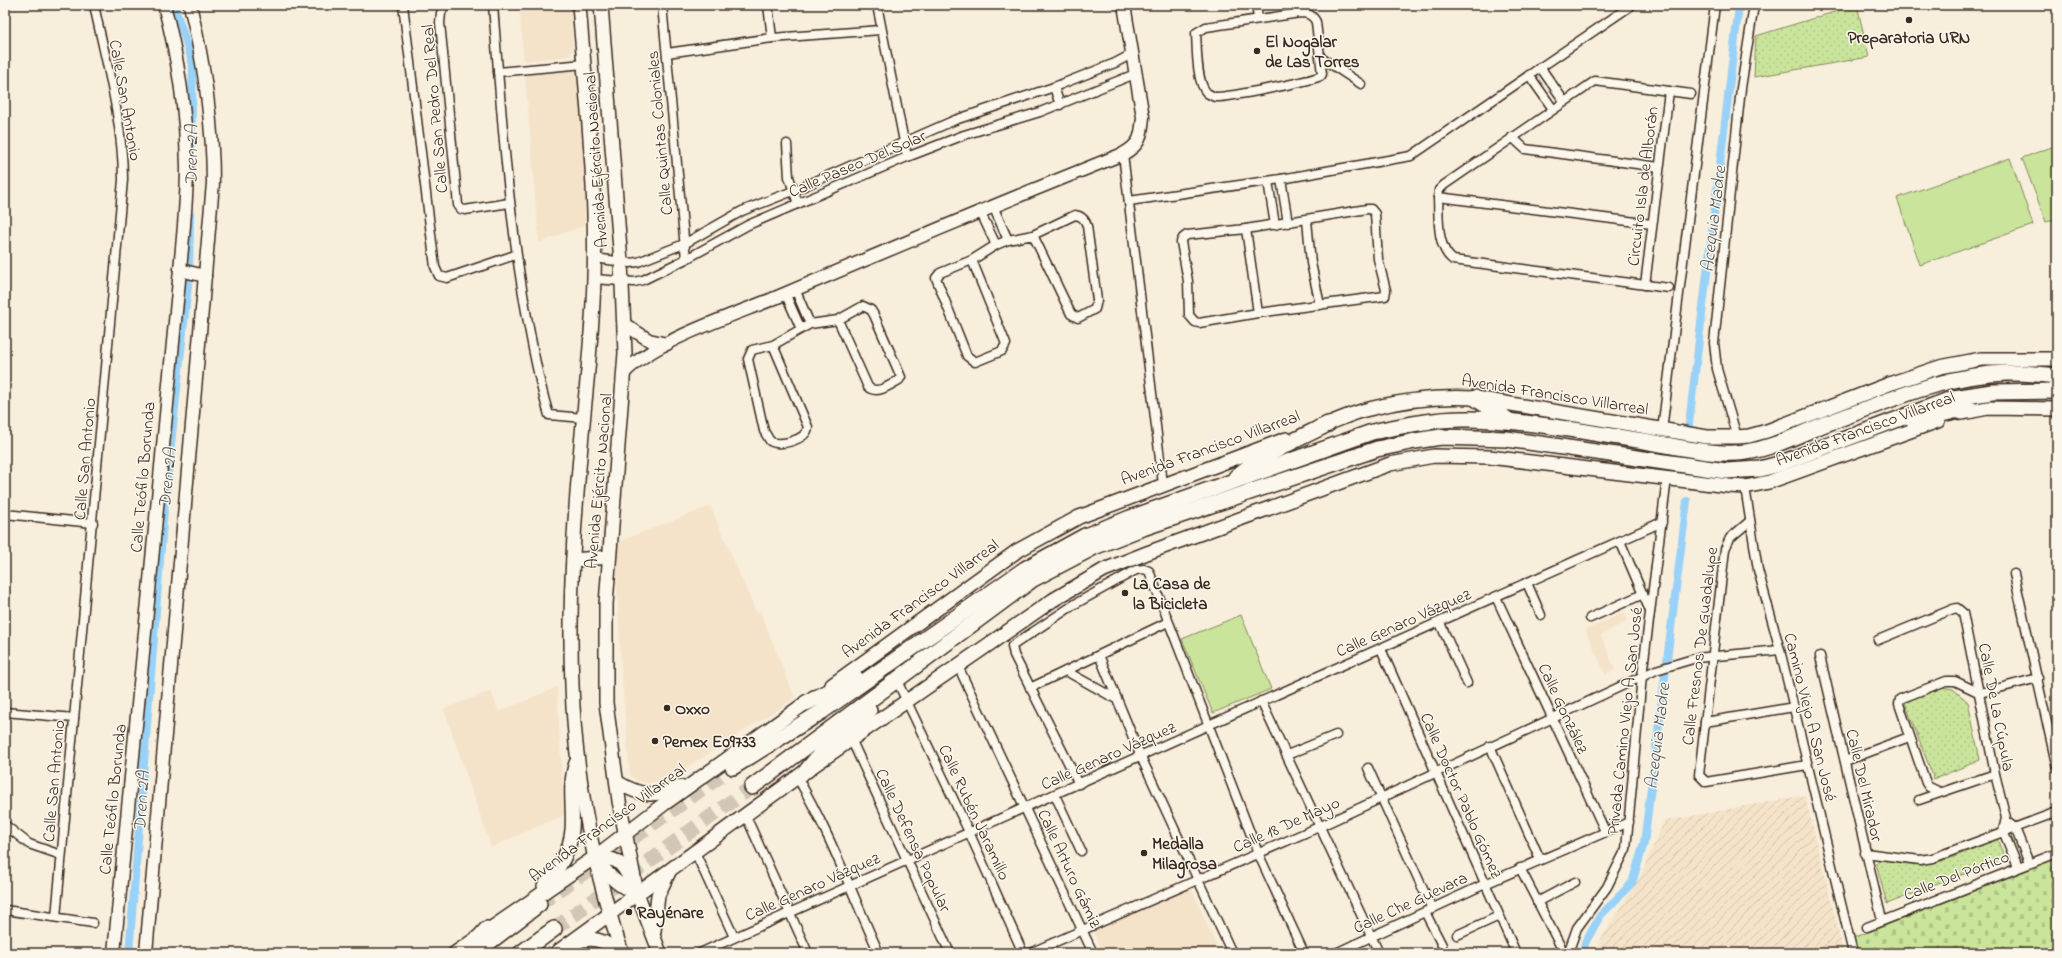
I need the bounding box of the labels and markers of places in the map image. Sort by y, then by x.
marker: Preparatoria URN [1904,15,1914,25]
place label: Preparatoria URN [1848,26,1970,51]
place label: El Nogalar de Las Torres [1265,30,1360,75]
marker: El Nogalar de Las Torres [1252,46,1262,56]
place label: La Casa de la Bicicleta [1133,572,1212,617]
marker: La Casa de la Bicicleta [1120,588,1130,598]
place label: Oxxo [675,697,710,722]
marker: Oxxo [662,703,672,713]
place label: Pemex E09733 [663,730,756,755]
marker: Pemex E09733 [650,736,660,746]
place label: Medalla Milagrosa [1152,832,1217,879]
marker: Medalla Milagrosa [1139,848,1149,858]
place label: Rayénare [637,901,705,928]
marker: Rayénare [624,907,634,917]

